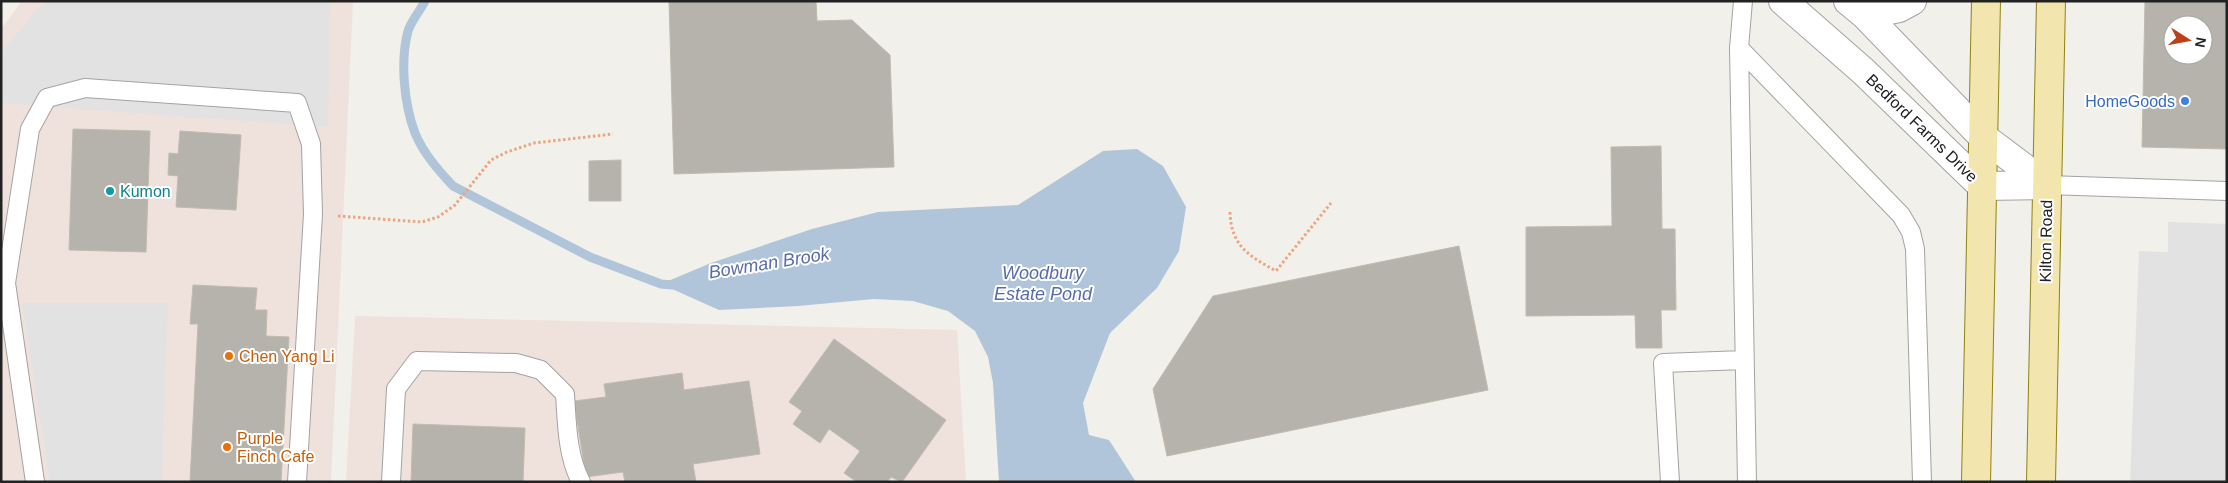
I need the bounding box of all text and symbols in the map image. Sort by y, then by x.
north arrow [2163,15,2213,65]
text: N [2192,36,2210,49]
street label: Bedford Farms Drive [1863,71,1981,185]
place label: HomeGoods [2085,93,2175,110]
marker: HomeGoods [2179,95,2191,107]
place label: Kumon [120,183,171,200]
marker: Kumon [104,185,116,197]
street label: Kilton Road [2037,199,2055,283]
water label: Bowman Brook [707,243,832,282]
water label: Woodbury Estate Pond [994,263,1093,304]
place label: Chen Yang Li [239,348,334,365]
marker: Chen Yang Li [223,350,235,362]
place label: Purple Finch Cafe [237,430,314,465]
marker: Purple Finch Cafe [221,441,233,453]

